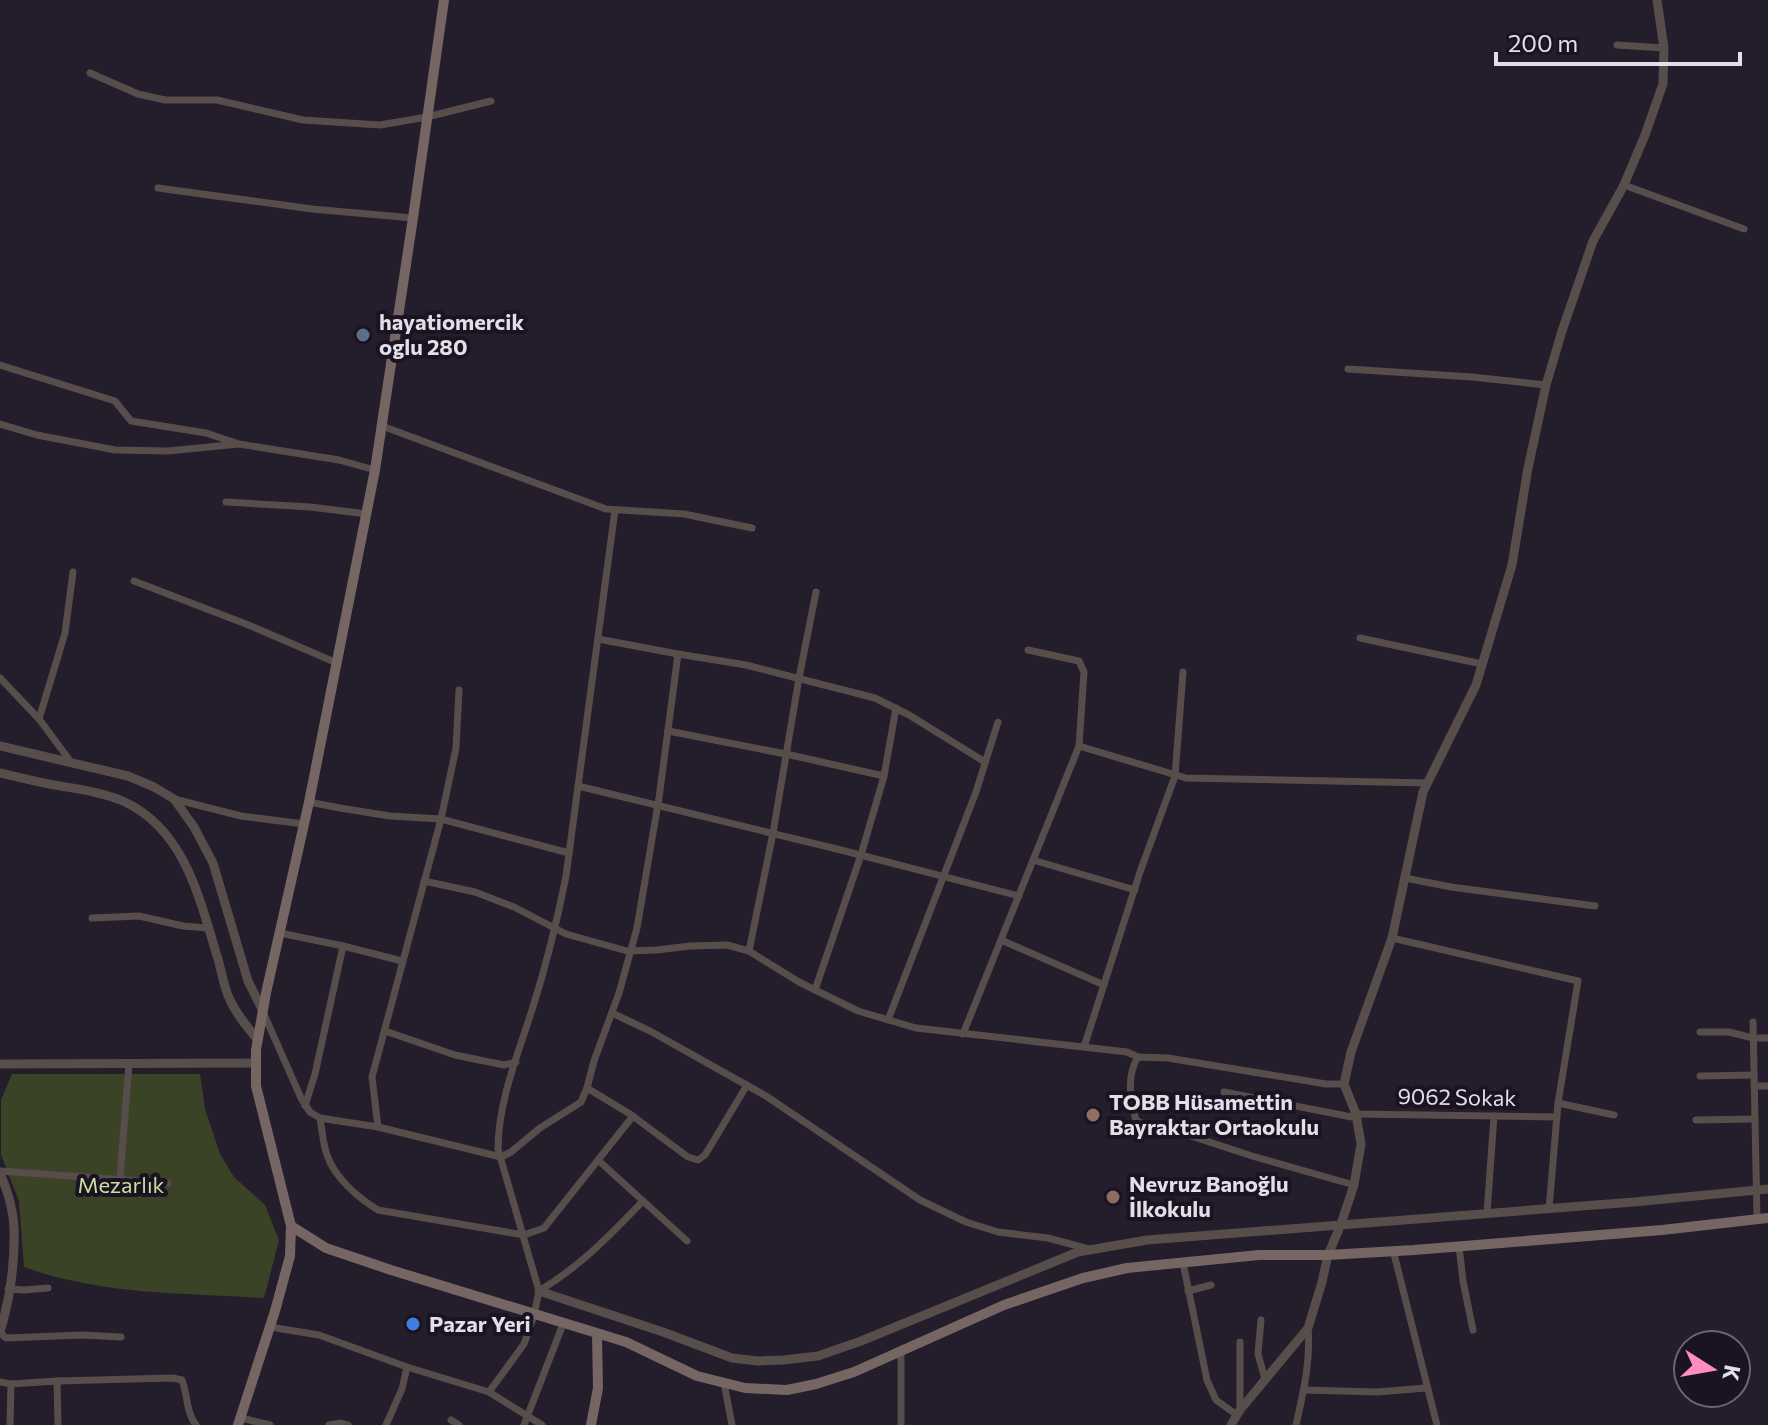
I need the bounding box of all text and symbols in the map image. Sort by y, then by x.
scale bar [1496,16,1740,66]
text: 200 m [1508,28,1578,57]
place label: hayatiomercik oglu 280 [379,308,524,360]
marker: hayatiomercik oglu 280 [354,326,372,344]
street label: 9062 Sokak [1397,1082,1517,1111]
place label: TOBB Hüsamettin Bayraktar Ortaokulu [1109,1088,1319,1140]
marker: TOBB Hüsamettin Bayraktar Ortaokulu [1084,1106,1102,1124]
place label: Nevruz Banoğlu İlkokulu [1129,1170,1289,1222]
park label: Mezarlık [77,1171,165,1198]
marker: Nevruz Banoğlu İlkokulu [1104,1188,1122,1206]
place label: Pazar Yeri [429,1310,531,1337]
marker: Pazar Yeri [404,1315,422,1333]
north arrow [1672,1329,1752,1409]
text: K [1717,1363,1747,1383]

